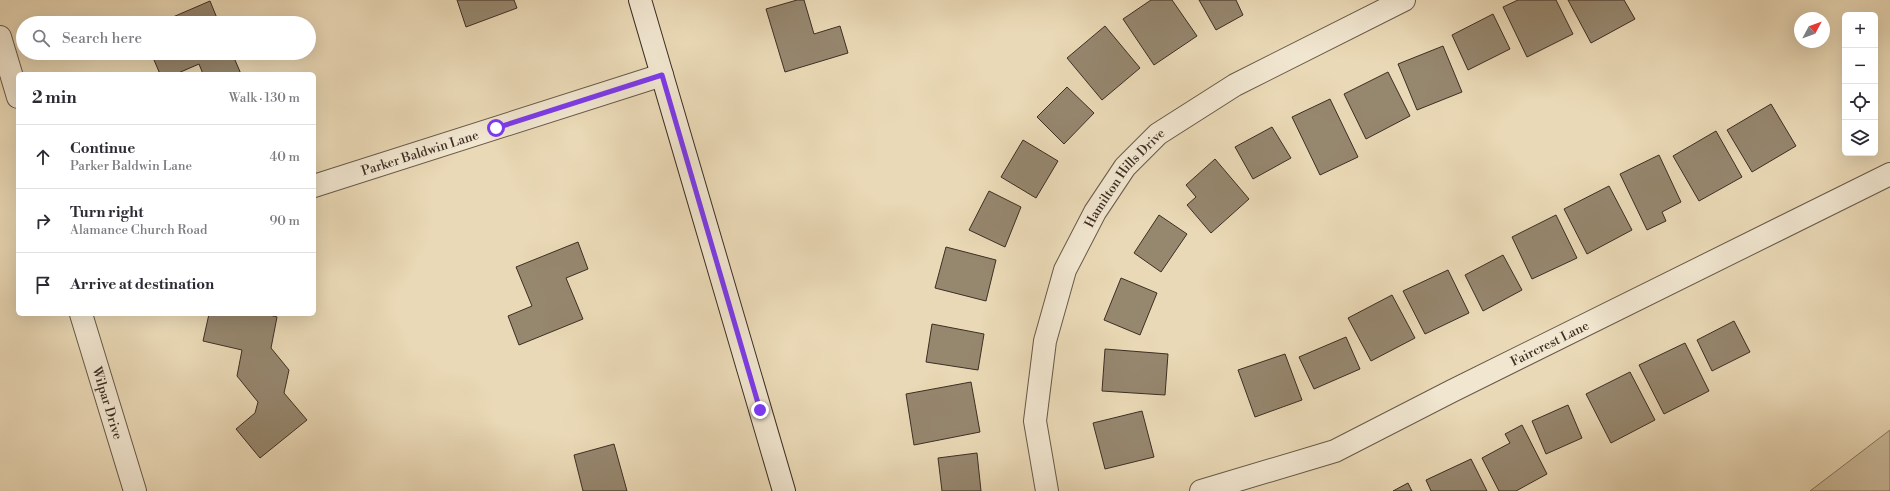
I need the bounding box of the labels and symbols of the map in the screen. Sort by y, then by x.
north arrow [1794,12,1830,48]
route start [487,119,505,137]
street label: Hamilton Hills Drive [1081,125,1168,230]
street label: Parker Baldwin Lane [359,127,481,179]
street label: Faircrest Lane [1508,317,1592,370]
street label: Wilpar Drive [88,364,126,442]
route end [751,401,769,419]

